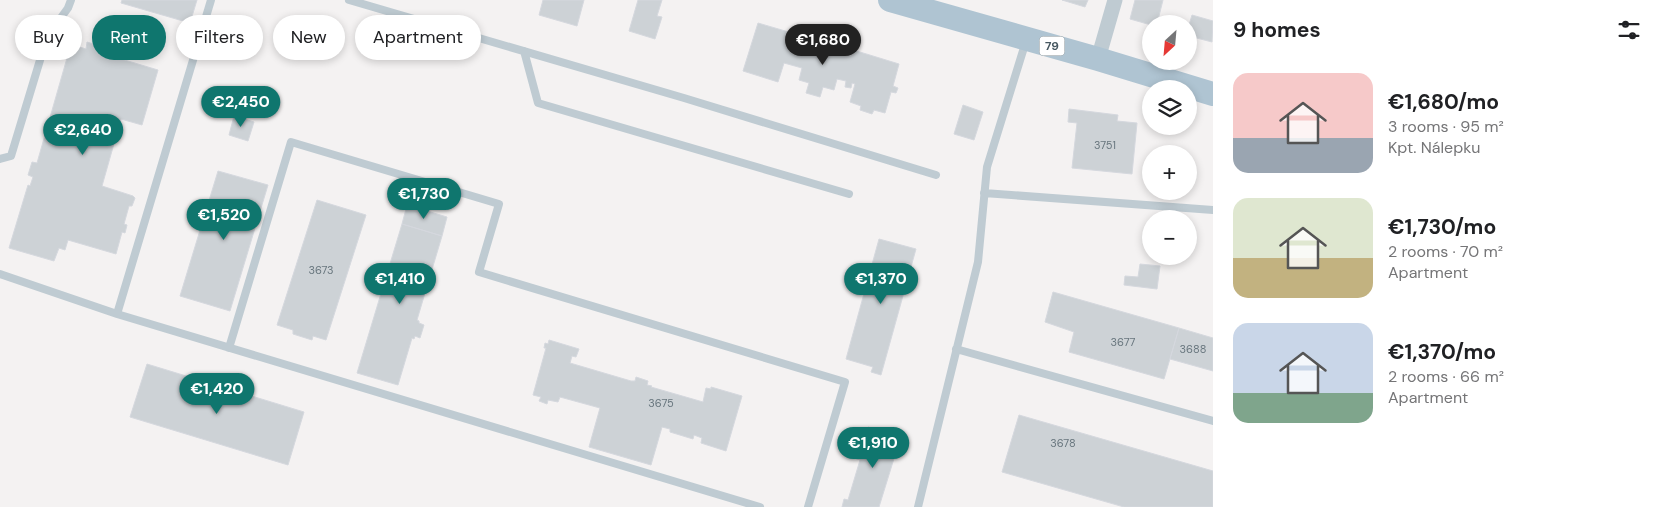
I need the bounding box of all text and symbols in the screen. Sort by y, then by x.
chip: Buy [15,15,82,60]
chip: Rent [92,15,166,60]
chip: Filters [176,15,263,60]
chip: New [273,15,345,60]
chip: Apartment [355,15,481,60]
north arrow [1142,15,1198,70]
map controls [1142,15,1197,265]
text: 9 homes [1233,16,1321,44]
icon: filters [1615,16,1643,44]
pin: €1,680 [782,23,864,66]
text: €1,680 [796,29,850,50]
road number: 79 [1040,36,1064,56]
button: layers [1142,80,1197,135]
pin: €2,450 [200,86,282,128]
text: €1,680/mo [1388,88,1499,116]
text: €2,450 [212,91,270,112]
icon: home [1273,93,1333,153]
pin: €2,640 [42,114,124,156]
text: 3 rooms · 95 m² [1388,116,1504,137]
text: €2,640 [54,119,112,140]
text: Kpt. Nálepku [1388,137,1480,158]
house number: 3751 [1094,138,1116,152]
button: + [1142,145,1197,200]
pin: €1,730 [383,178,465,220]
text: €1,730 [398,183,450,204]
pin: €1,520 [183,198,265,241]
text: €1,520 [198,204,250,225]
button: − [1142,210,1197,265]
text: €1,730/mo [1388,213,1496,241]
icon: home [1273,218,1333,278]
text: 2 rooms · 70 m² [1388,241,1503,262]
pin: €1,410 [359,262,441,305]
pin: €1,370 [840,262,922,305]
text: Apartment [1388,262,1468,283]
house number: 3673 [308,263,334,277]
text: €1,410 [375,268,425,289]
text: €1,370 [855,268,907,289]
house number: 3677 [1111,335,1136,349]
text: €1,370/mo [1388,338,1496,366]
house number: 3688 [1180,342,1206,356]
icon: home [1273,343,1333,403]
text: 2 rooms · 66 m² [1388,366,1504,387]
pin: €1,420 [176,372,258,415]
text: €1,420 [190,378,244,399]
text: Apartment [1388,387,1468,408]
house number: 3675 [648,396,674,410]
pin: €1,910 [832,426,914,469]
text: €1,910 [848,432,898,453]
house number: 3678 [1050,436,1076,450]

